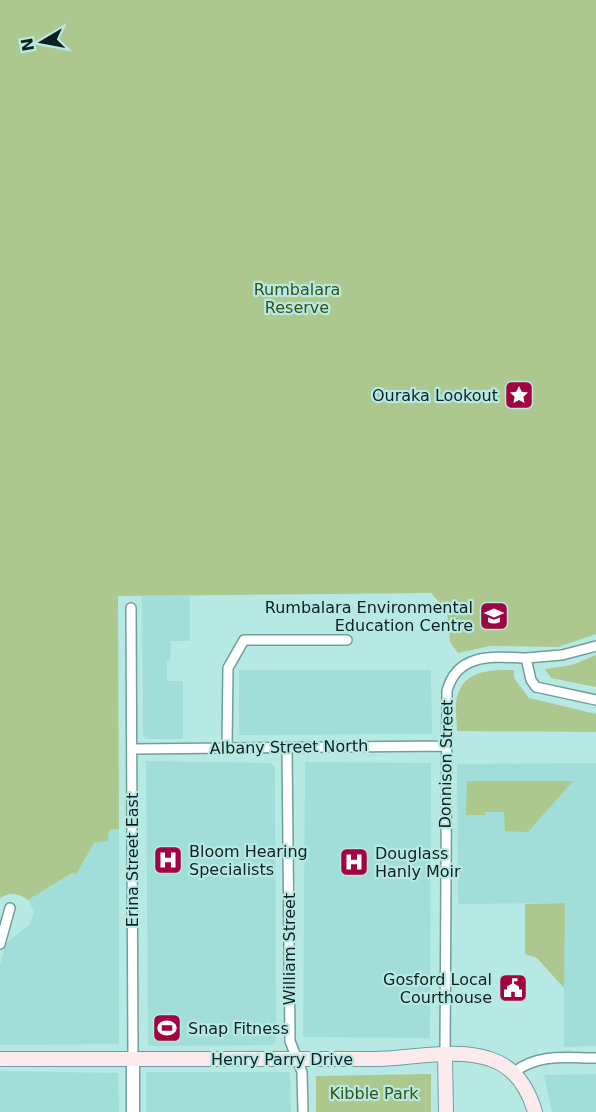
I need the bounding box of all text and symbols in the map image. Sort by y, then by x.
north arrow [12,12,72,72]
text: N [17,36,38,53]
park label: Rumbalara Reserve [254,280,340,317]
place icon: Ouraka Lookout [503,379,535,411]
place label: Ouraka Lookout [372,386,498,405]
place label: Rumbalara Environmental Education Centre [265,598,473,635]
school or university icon: Rumbalara Environmental Education Centre [478,600,510,632]
street label: Donnison Street [435,699,457,829]
street label: Albany Street North [210,736,368,758]
street label: Erina Street East [123,793,142,927]
place label: Bloom Hearing Specialists [189,842,308,879]
hospital icon: Bloom Hearing Specialists [152,844,184,876]
place label: Douglass Hanly Moir [375,844,461,881]
hospital icon: Douglass Hanly Moir [338,846,370,878]
street label: William Street [280,893,299,1005]
place label: Gosford Local Courthouse [383,970,492,1007]
public building icon: Gosford Local Courthouse [497,972,529,1004]
sports icon: Snap Fitness [151,1012,183,1044]
place label: Snap Fitness [188,1019,289,1038]
street label: Henry Parry Drive [211,1050,353,1069]
park label: Kibble Park [329,1084,419,1103]

